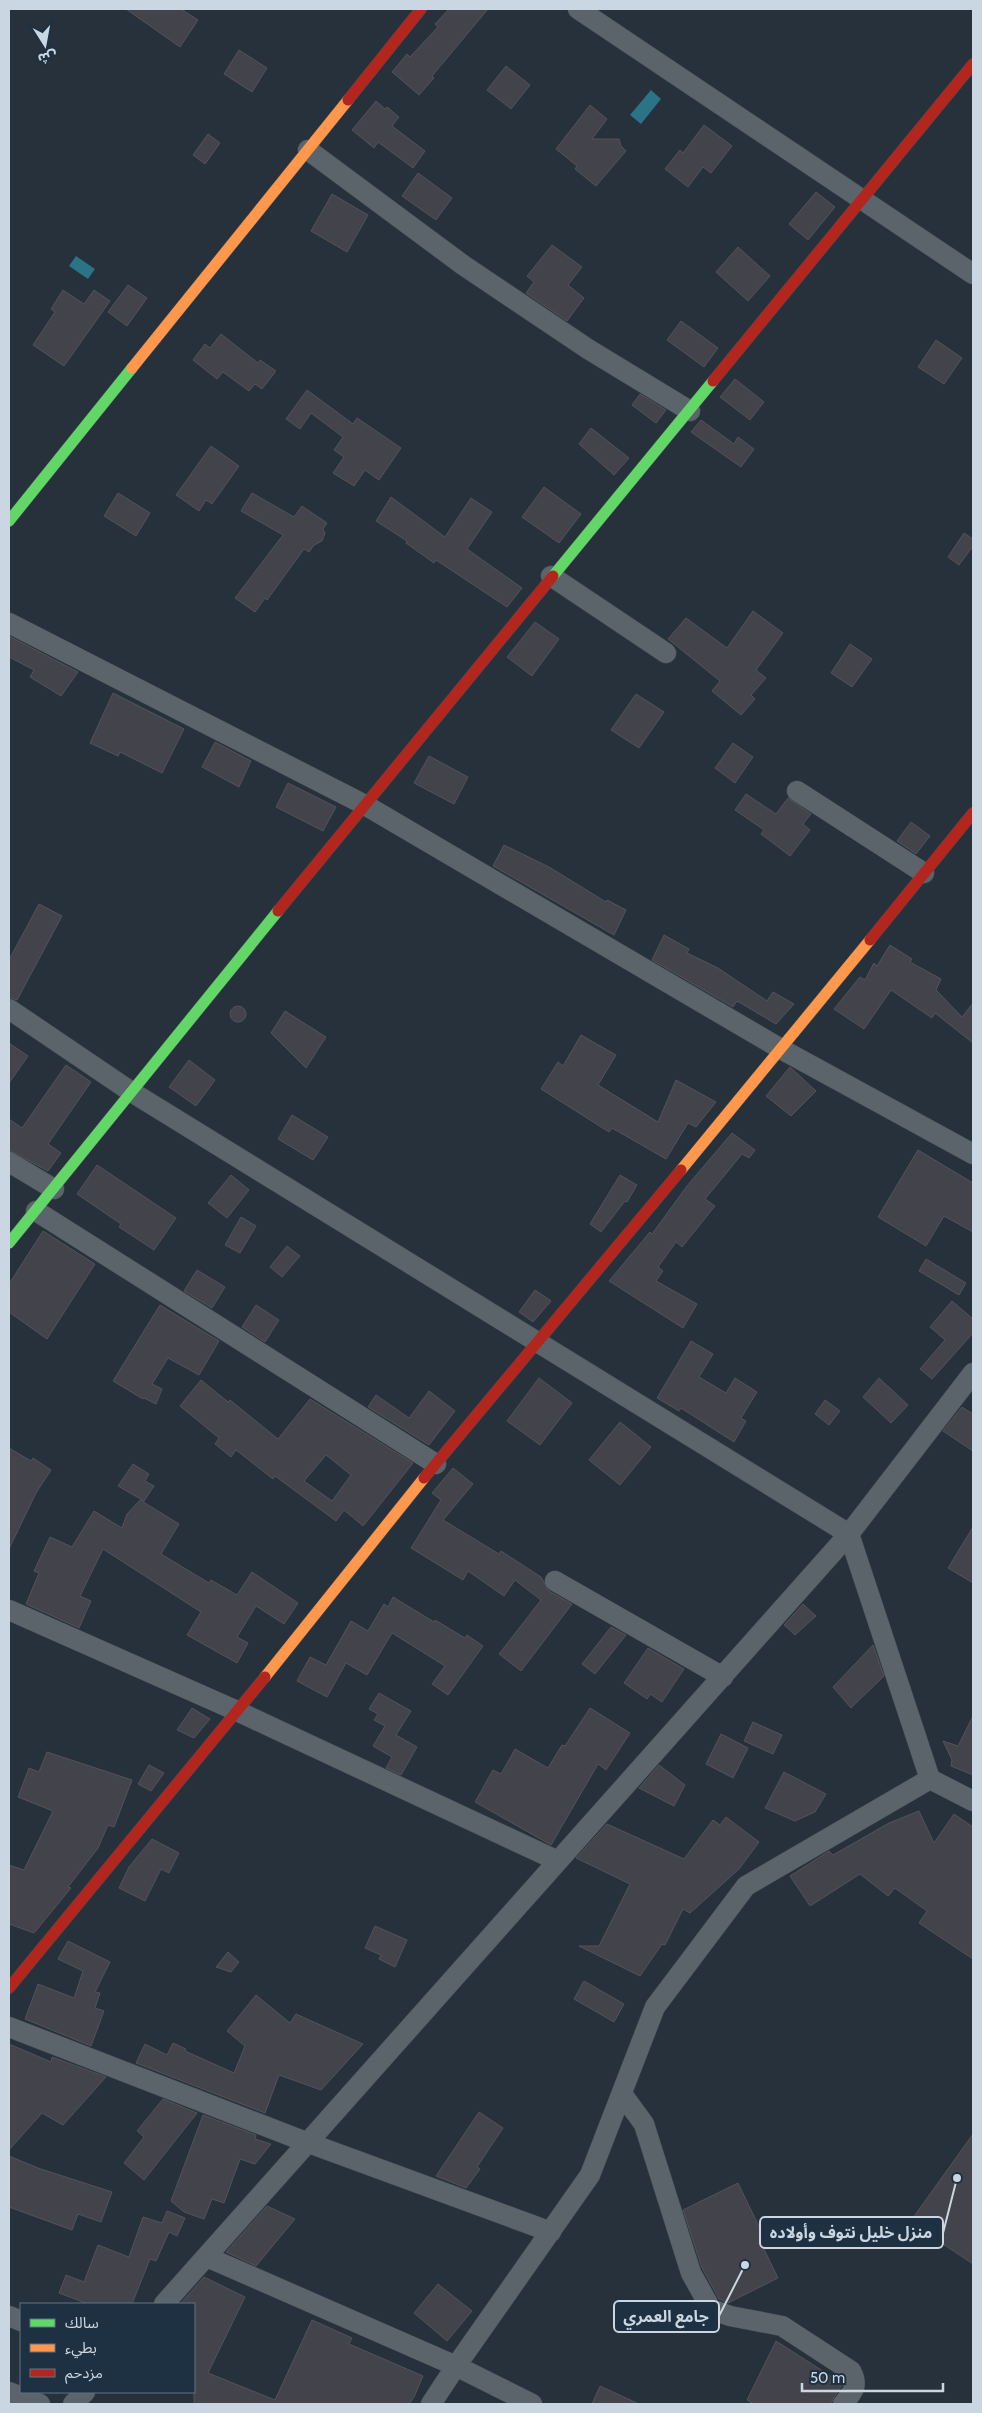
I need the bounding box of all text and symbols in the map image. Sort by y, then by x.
north arrow [20,20,70,70]
text: ش [36,47,59,68]
callout: منزل خليل نتوف وأولاده [760,2217,943,2248]
text: منزل خليل نتوف وأولاده [770,2223,932,2242]
callout: جامع العمري [614,2301,719,2332]
legend [20,2303,195,2393]
text: جامع العمري [623,2307,709,2330]
text: سالك [65,2314,99,2332]
text: بطيء [65,2339,97,2359]
scale bar [802,2360,943,2392]
text: مزدحم [65,2364,103,2384]
text: 50 m [810,2369,845,2387]

